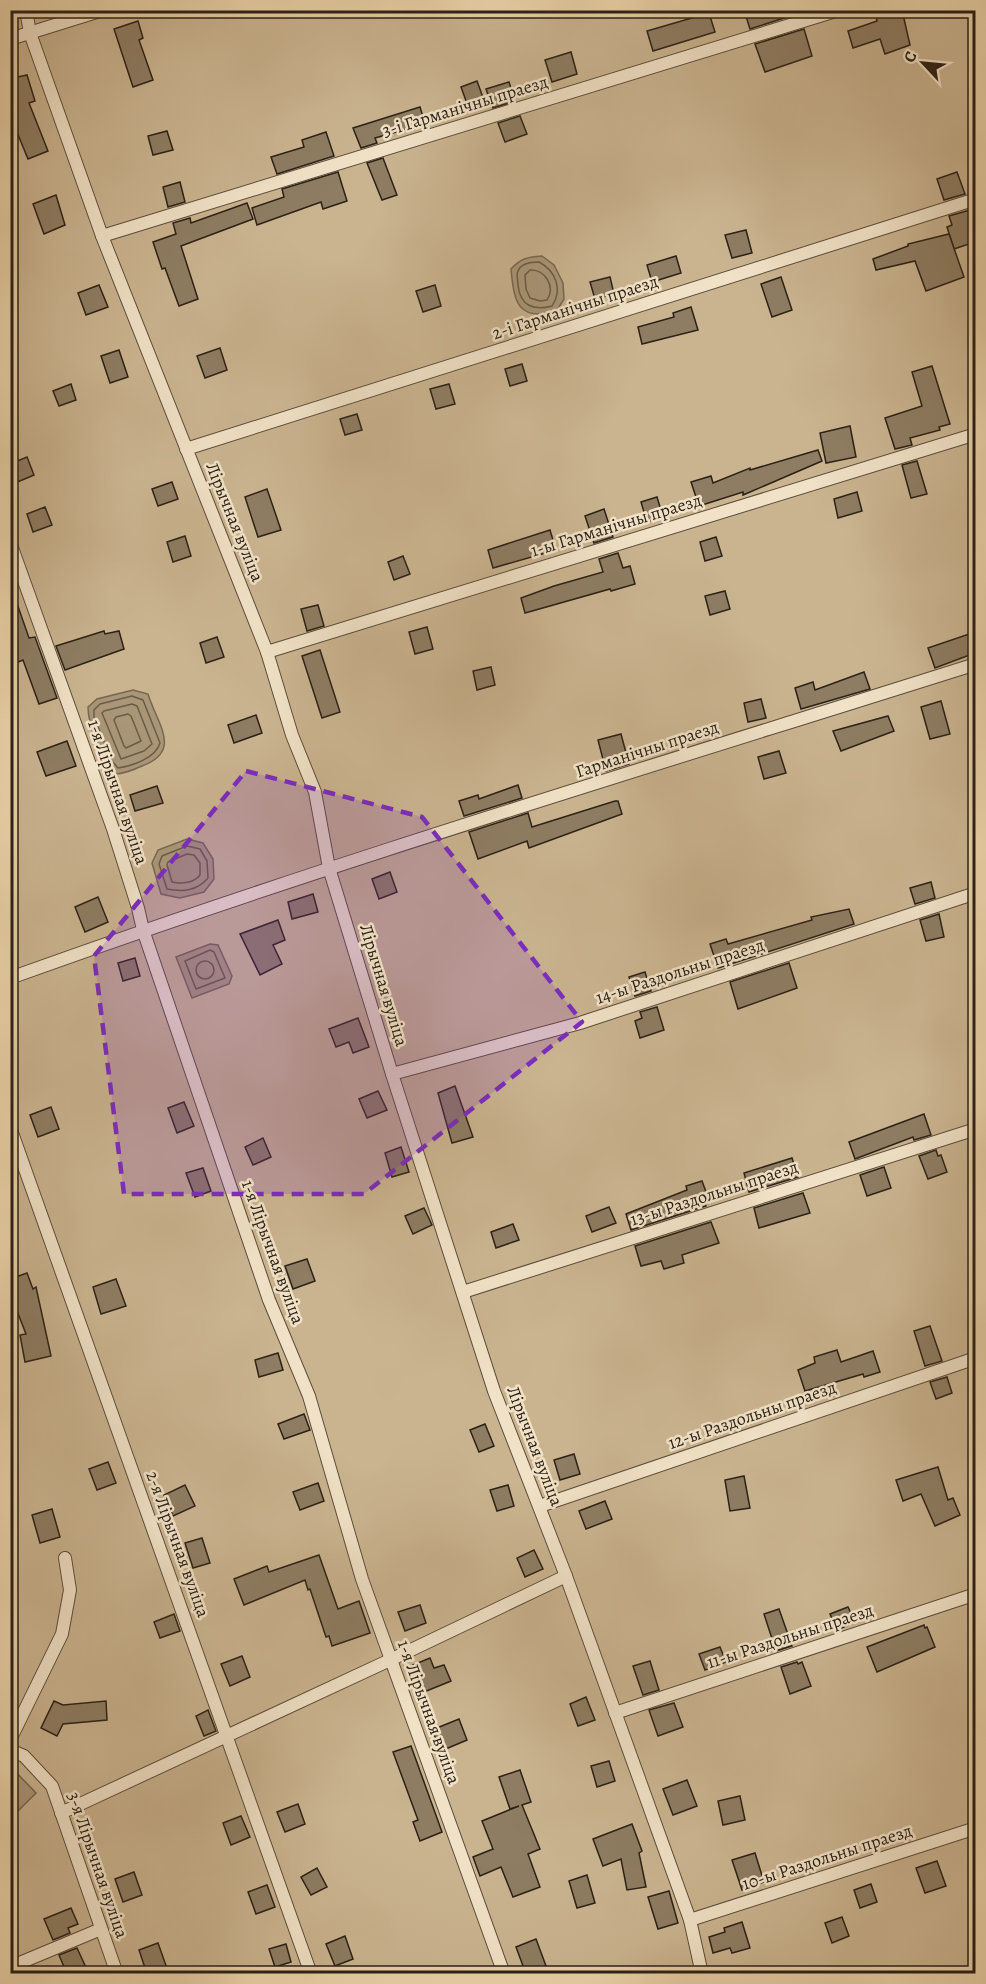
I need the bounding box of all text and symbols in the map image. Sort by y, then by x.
north arrow [893,33,953,93]
text: С [898,47,923,66]
street label: 3-і Гарманічны праезд [379,69,551,143]
street label: 2-і Гарманічны праезд [489,269,661,345]
street label: Лірычная вуліца [200,459,270,586]
street label: 1-ы Гарманічны праезд [528,488,705,562]
street label: Гарманічны праезд [572,715,722,783]
street label: 1-я Лірычная вуліца [82,716,154,868]
street label: Лірычная вуліца [354,921,414,1050]
street label: 14-ы Раздольны праезд [593,932,767,1010]
street label: 13-ы Раздольны праезд [627,1154,801,1231]
street label: 1-я Лірычная вуліца [236,1177,310,1328]
street label: 12-ы Раздольны праезд [665,1375,839,1455]
street label: Лірычная вуліца [501,1383,569,1510]
street label: 2-я Лірычная вуліца [140,1468,216,1621]
street label: 11-ы Раздольны праезд [704,1598,877,1674]
street label: 1-я Лірычная вуліца [392,1637,466,1788]
street label: 3-я Лірычная вуліца [62,1789,134,1942]
street label: 10-ы Раздольны праезд [739,1818,915,1896]

